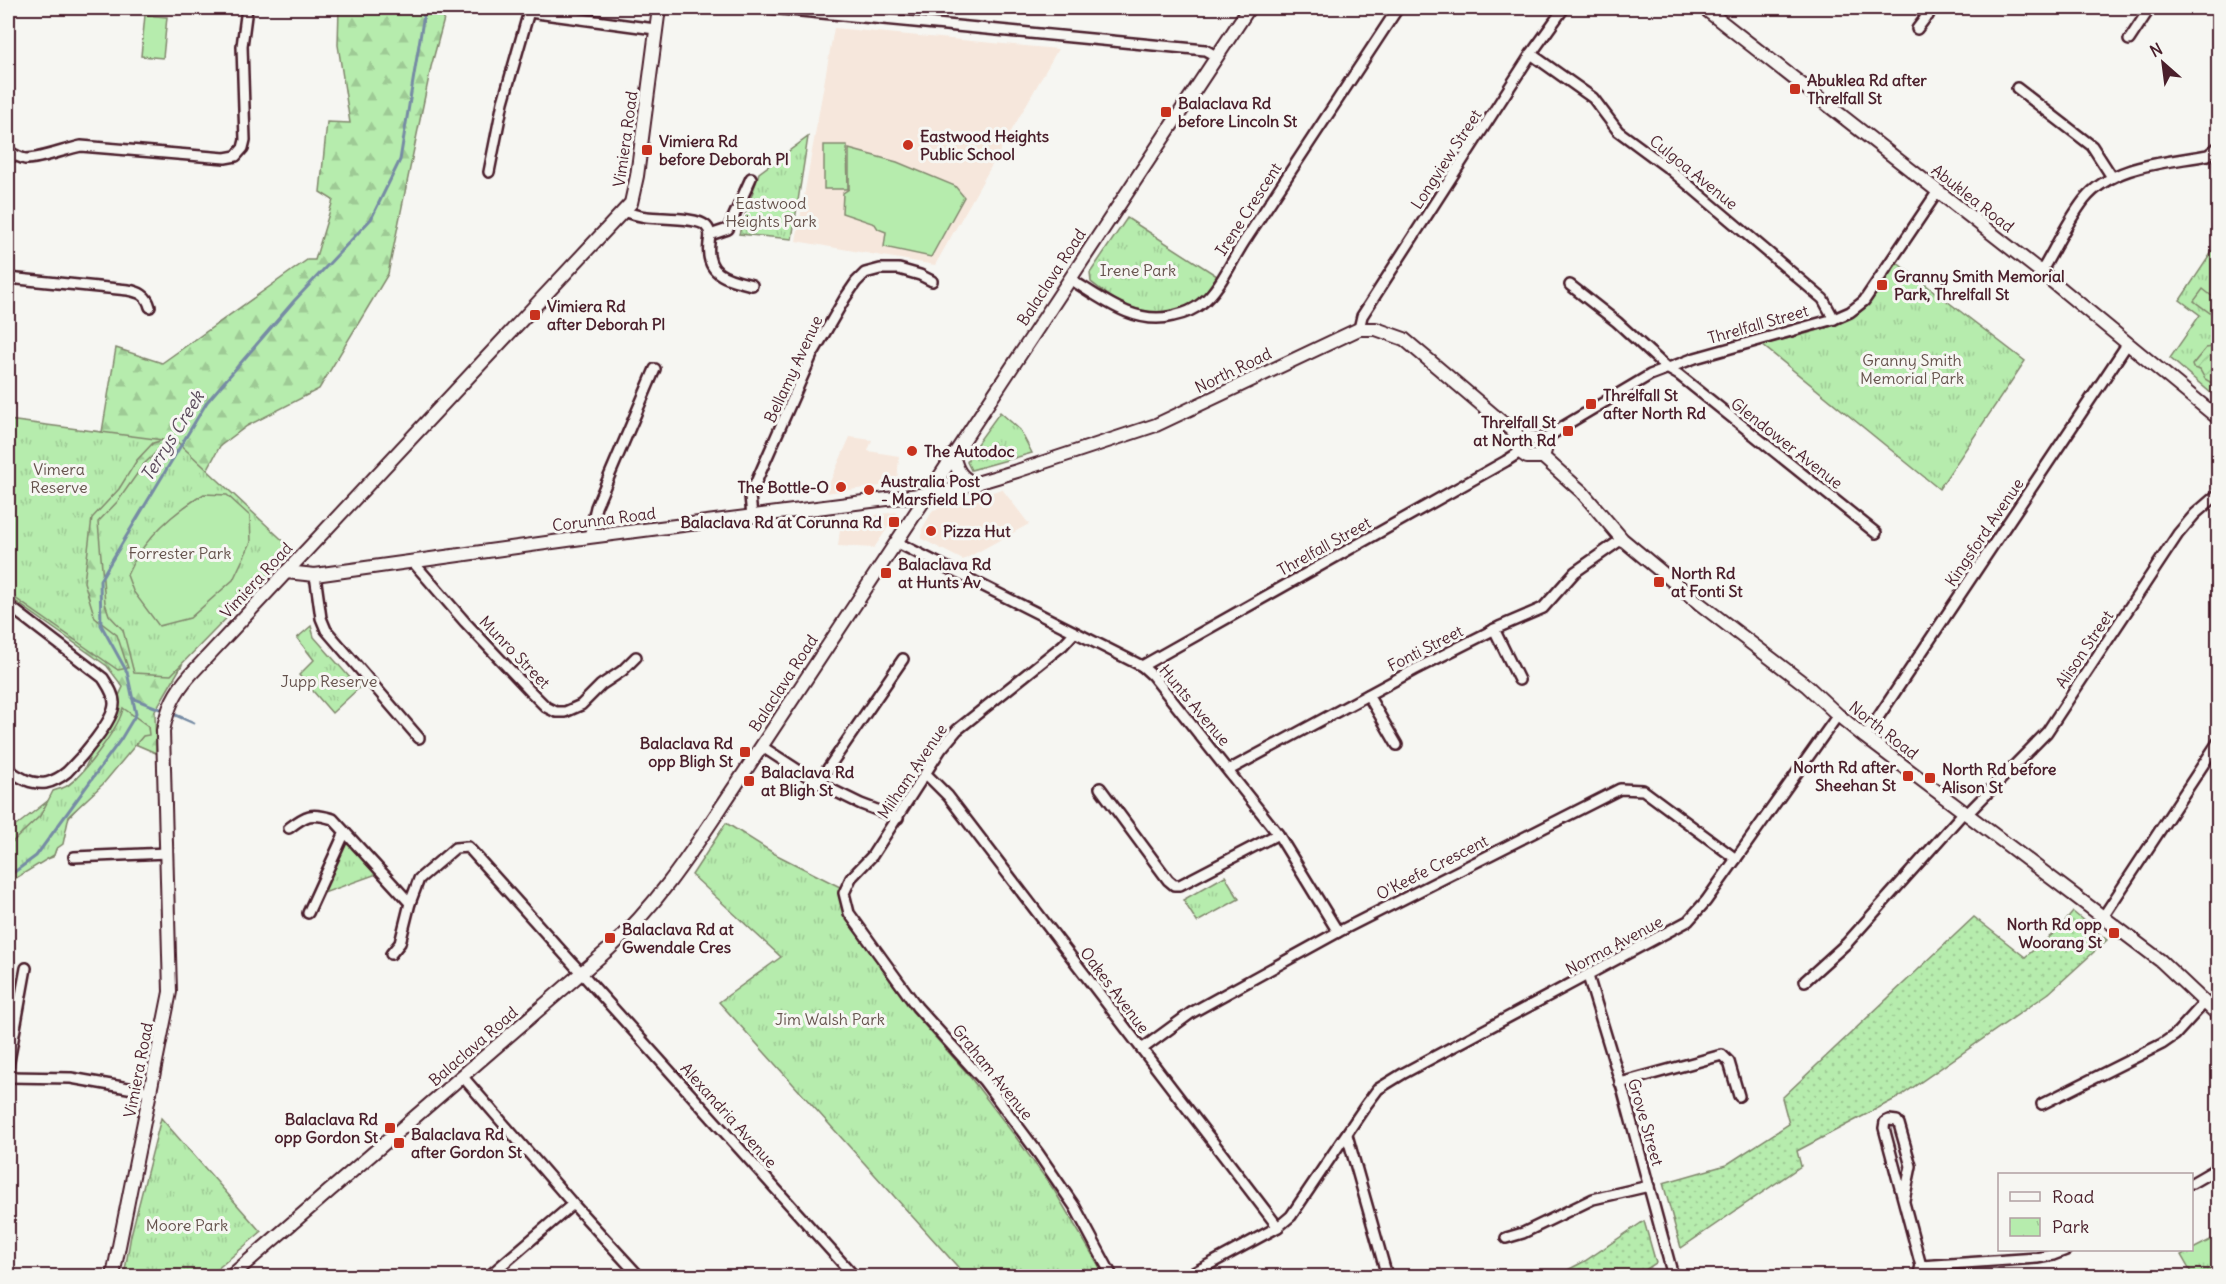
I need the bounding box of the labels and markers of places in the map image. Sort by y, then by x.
place label: Abuklea Rd after Threlfall St [1807,70,1927,108]
marker: Abuklea Rd after Threlfall St [1788,82,1802,96]
place label: Balaclava Rd before Lincoln St [1178,93,1298,131]
marker: Balaclava Rd before Lincoln St [1159,105,1173,119]
place label: Eastwood Heights Public School [920,126,1049,164]
place label: Vimiera Rd before Deborah Pl [659,131,789,169]
marker: Eastwood Heights Public School [901,138,915,152]
marker: Vimiera Rd before Deborah Pl [640,143,654,157]
place label: Granny Smith Memorial Park, Threlfall St [1894,266,2065,304]
marker: Granny Smith Memorial Park, Threlfall St [1875,278,1889,292]
place label: Vimiera Rd after Deborah Pl [547,296,665,334]
marker: Vimiera Rd after Deborah Pl [528,308,542,322]
place label: Threlfall St after North Rd [1603,385,1707,423]
marker: Threlfall St after North Rd [1584,397,1598,411]
place label: Threlfall St at North Rd [1473,412,1557,450]
marker: Threlfall St at North Rd [1561,424,1575,438]
place label: The Autodoc [924,441,1015,461]
marker: The Autodoc [905,444,919,458]
place label: Australia Post - Marsfield LPO [881,471,992,509]
place label: The Bottle-O [737,477,829,497]
marker: The Bottle-O [834,480,848,494]
marker: Australia Post - Marsfield LPO [862,483,876,497]
place label: Balaclava Rd at Corunna Rd [680,512,883,532]
marker: Balaclava Rd at Corunna Rd [887,515,901,529]
place label: Pizza Hut [943,521,1011,541]
marker: Pizza Hut [924,524,938,538]
place label: Balaclava Rd at Hunts Av [898,554,992,592]
place label: North Rd at Fonti St [1671,563,1743,601]
marker: Balaclava Rd at Hunts Av [879,566,893,580]
marker: North Rd at Fonti St [1652,575,1666,589]
place label: Balaclava Rd opp Bligh St [640,733,734,772]
marker: Balaclava Rd opp Bligh St [738,745,752,759]
place label: North Rd after Sheehan St [1793,757,1897,795]
place label: North Rd before Alison St [1942,759,2057,797]
place label: Balaclava Rd at Bligh St [761,762,855,801]
marker: North Rd after Sheehan St [1901,769,1915,783]
marker: North Rd before Alison St [1923,771,1937,785]
marker: Balaclava Rd at Bligh St [742,774,756,788]
place label: North Rd opp Woorang St [2007,914,2103,953]
place label: Balaclava Rd at Gwendale Cres [622,919,734,957]
marker: North Rd opp Woorang St [2107,926,2121,940]
marker: Balaclava Rd at Gwendale Cres [603,931,617,945]
place label: Balaclava Rd opp Gordon St [275,1109,379,1148]
marker: Balaclava Rd opp Gordon St [383,1121,397,1135]
place label: Balaclava Rd after Gordon St [411,1124,523,1162]
marker: Balaclava Rd after Gordon St [392,1136,406,1150]

